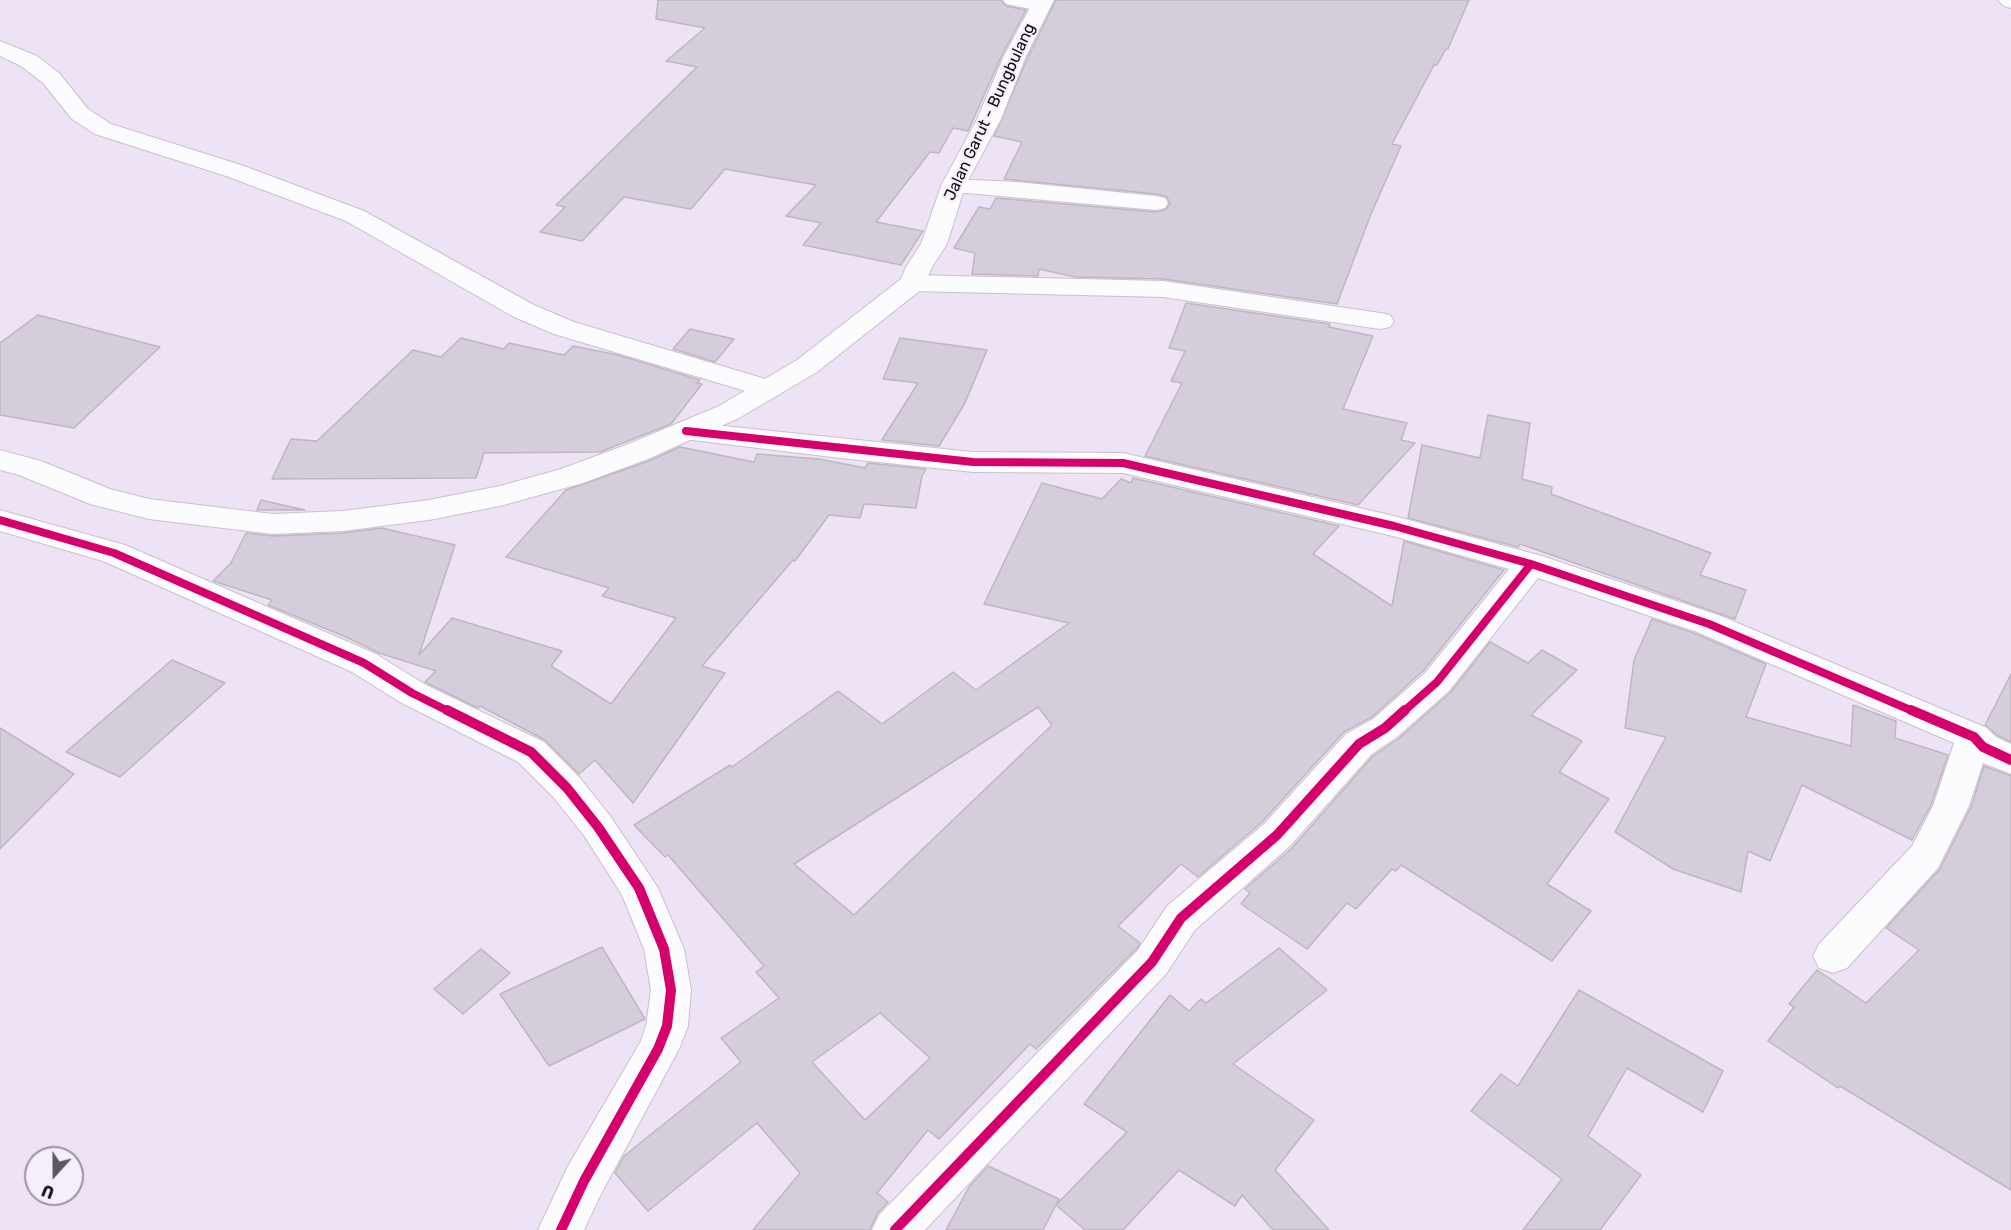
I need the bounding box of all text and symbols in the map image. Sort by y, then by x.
street label: Jalan Garut - Bungbulang [940,20,1040,204]
north arrow [24,1146,84,1206]
text: U [39,1180,57,1202]

